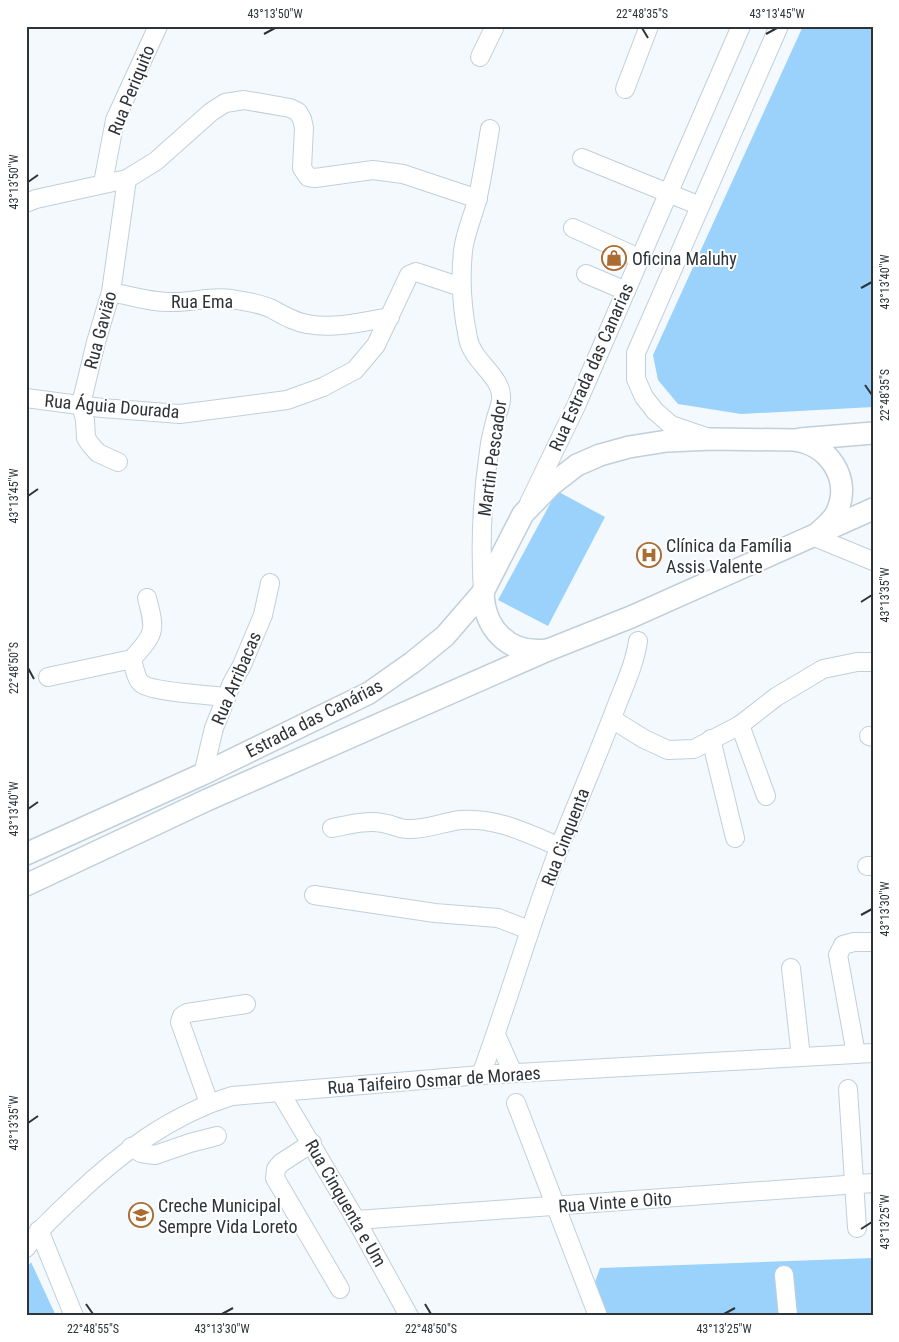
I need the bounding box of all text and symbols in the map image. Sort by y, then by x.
text: 43°13'50"W [247,7,303,21]
text: 22°48'35"S [616,7,668,21]
text: 43°13'45"W [749,7,805,21]
street label: Rua Periquito [103,42,159,138]
text: 43°13'50"W [7,154,21,210]
shop icon: Oficina Maluhy [601,245,627,271]
place label: Oficina Maluhy [632,248,737,269]
text: 43°13'40"W [878,254,892,310]
street label: Rua Estrada das Canarias [545,280,637,454]
street label: Rua Gavião [80,289,120,371]
street label: Rua Ema [171,291,233,312]
text: 22°48'35"S [878,369,892,421]
street label: Rua Águia Dourada [44,390,180,422]
street label: Martin Pescador [473,398,511,518]
text: 43°13'45"W [7,468,21,524]
place label: Clínica da Família Assis Valente [666,535,792,577]
hospital icon: Clínica da Família Assis Valente [636,542,662,568]
text: 43°13'35"W [878,567,892,623]
street label: Rua Arribacas [207,628,265,728]
text: 22°48'50"S [7,642,21,694]
street label: Estrada das Canárias [242,674,386,762]
text: 43°13'40"W [7,781,21,837]
street label: Rua Cinquenta [537,785,593,889]
text: 43°13'30"W [878,881,892,937]
street label: Rua Taifeiro Osmar de Moraes [327,1062,541,1098]
text: 43°13'35"W [7,1095,21,1151]
street label: Rua Cinquenta e Um [301,1136,391,1270]
street label: Rua Vinte e Oito [558,1188,672,1216]
text: 43°13'25"W [878,1194,892,1250]
place label: Creche Municipal Sempre Vida Loreto [158,1195,298,1237]
school or university icon: Creche Municipal Sempre Vida Loreto [128,1202,154,1228]
text: 22°48'55"S [67,1322,119,1336]
text: 43°13'30"W [194,1322,250,1336]
text: 22°48'50"S [405,1322,457,1336]
text: 43°13'25"W [696,1322,752,1336]

